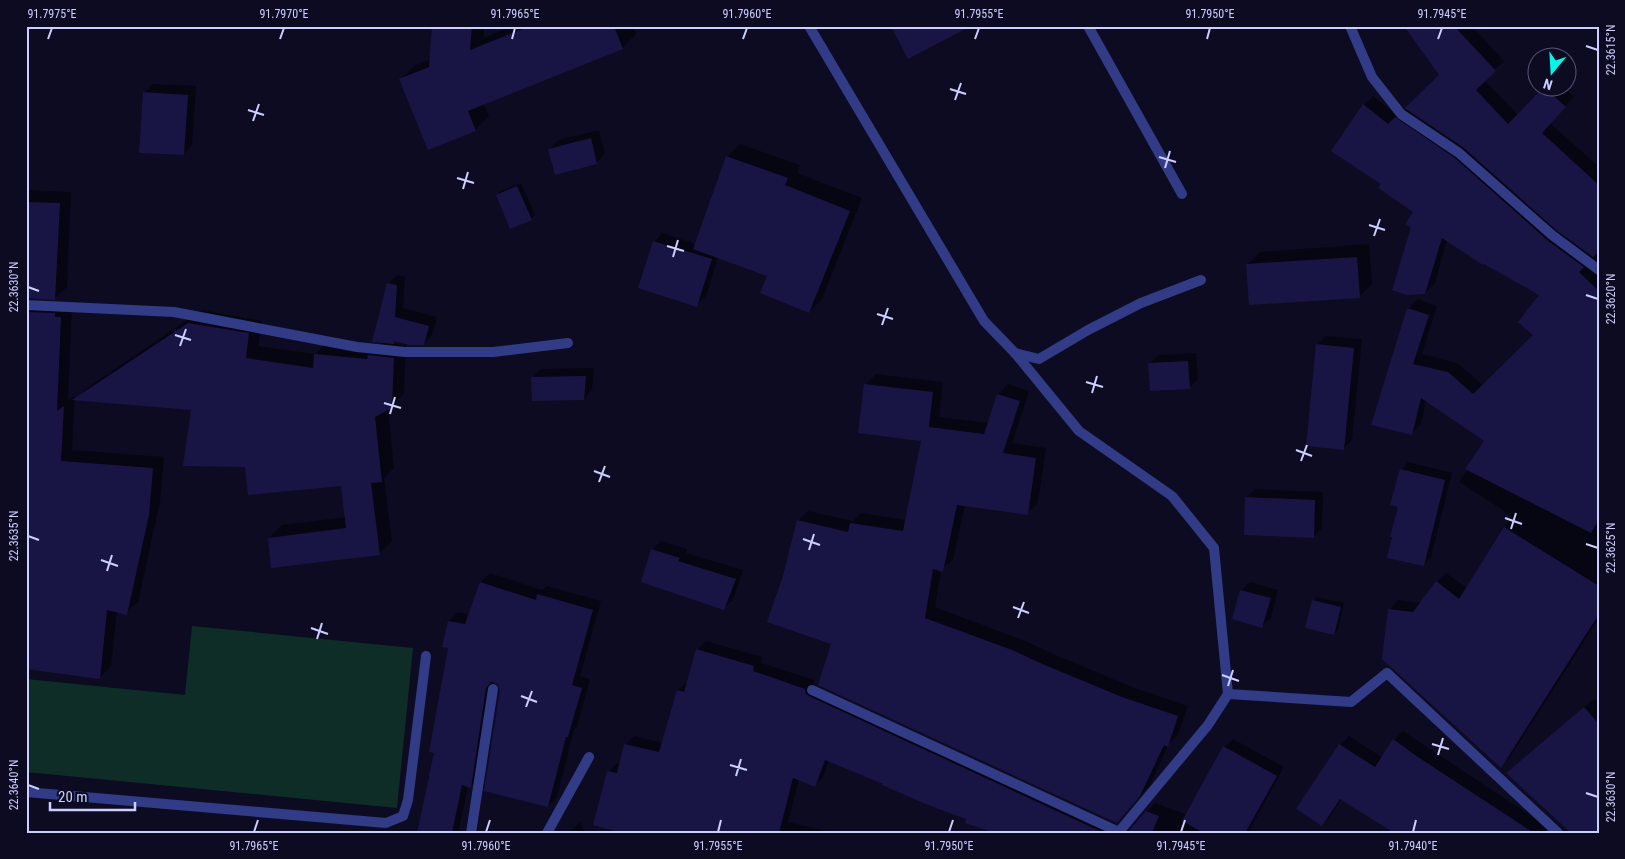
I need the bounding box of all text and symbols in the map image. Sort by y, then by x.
text: 91.7975°E [27,7,77,21]
text: 91.7970°E [259,7,309,21]
text: 91.7965°E [490,7,540,21]
text: 91.7960°E [722,7,772,21]
text: 91.7955°E [954,7,1004,21]
text: 91.7950°E [1185,7,1235,21]
text: 91.7945°E [1417,7,1467,21]
text: 22.3615°N [1604,25,1618,75]
north arrow [1528,48,1578,98]
text: N [1541,75,1555,93]
text: 22.3630°N [7,262,21,312]
text: 22.3620°N [1604,274,1618,324]
text: 22.3635°N [7,511,21,561]
text: 22.3625°N [1604,523,1618,573]
text: 22.3640°N [7,760,21,810]
text: 22.3630°N [1604,772,1618,822]
scale bar [50,779,135,811]
text: 20 m [58,788,88,806]
text: 91.7965°E [229,839,279,853]
text: 91.7960°E [461,839,511,853]
text: 91.7955°E [693,839,743,853]
text: 91.7950°E [924,839,974,853]
text: 91.7945°E [1156,839,1206,853]
text: 91.7940°E [1388,839,1438,853]

